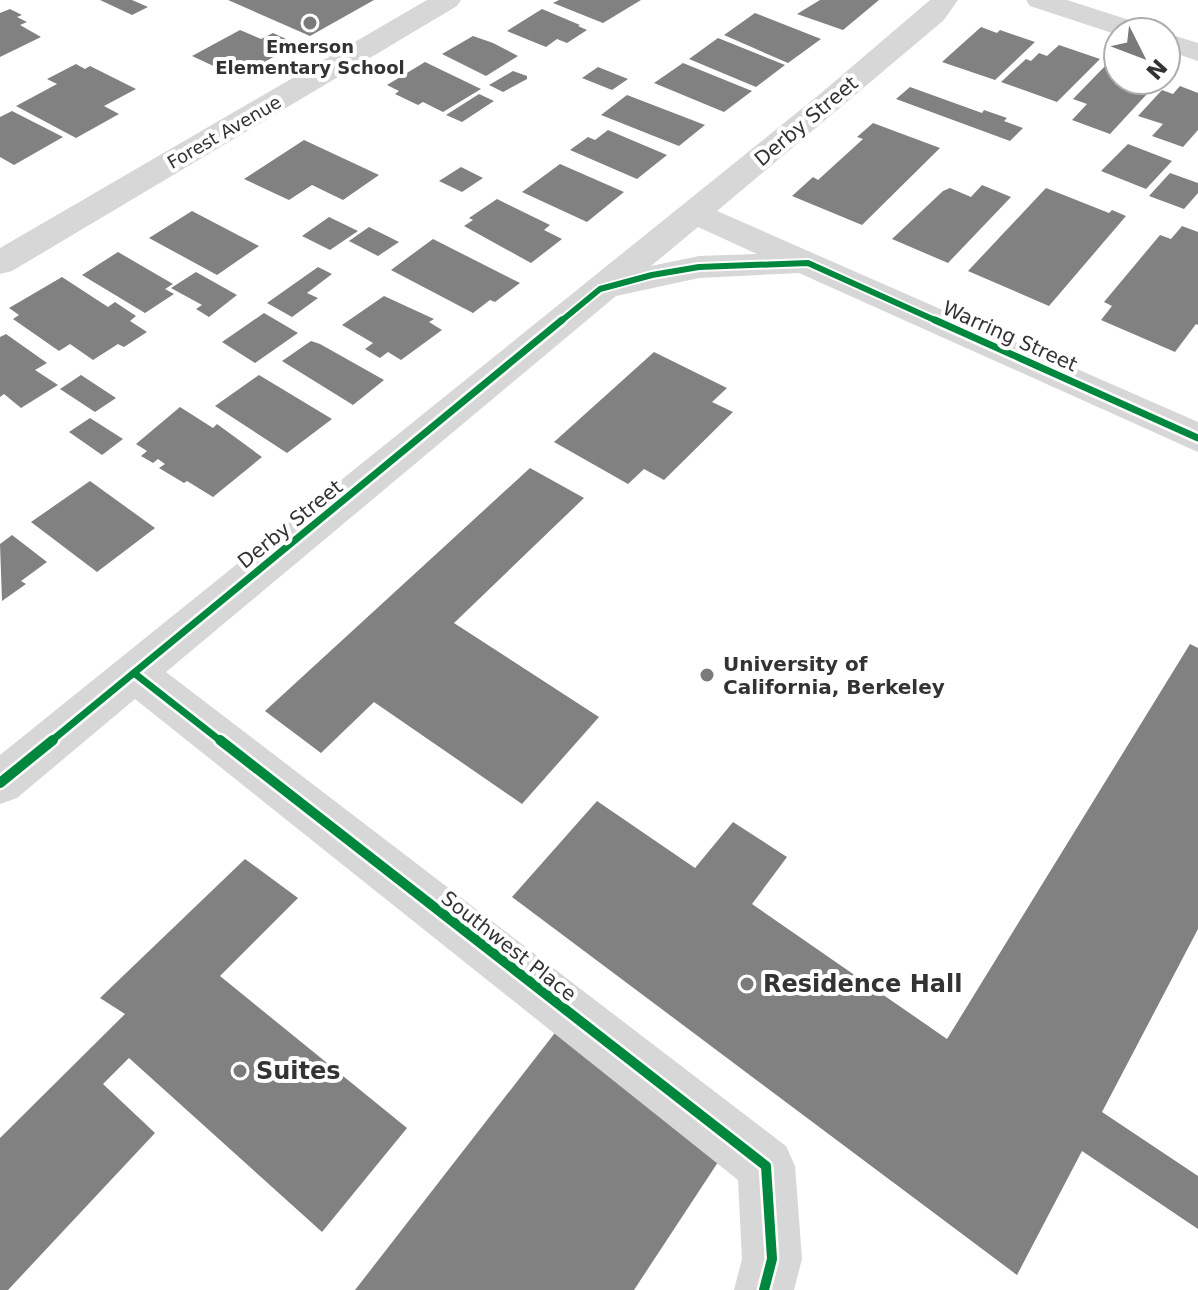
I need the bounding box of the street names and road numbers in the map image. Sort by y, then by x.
street label: Derby Street [749,71,863,171]
street label: Forest Avenue [163,91,285,173]
street label: Warring Street [939,296,1081,376]
street label: Derby Street [233,474,347,573]
street label: Southwest Place [437,886,581,1006]

